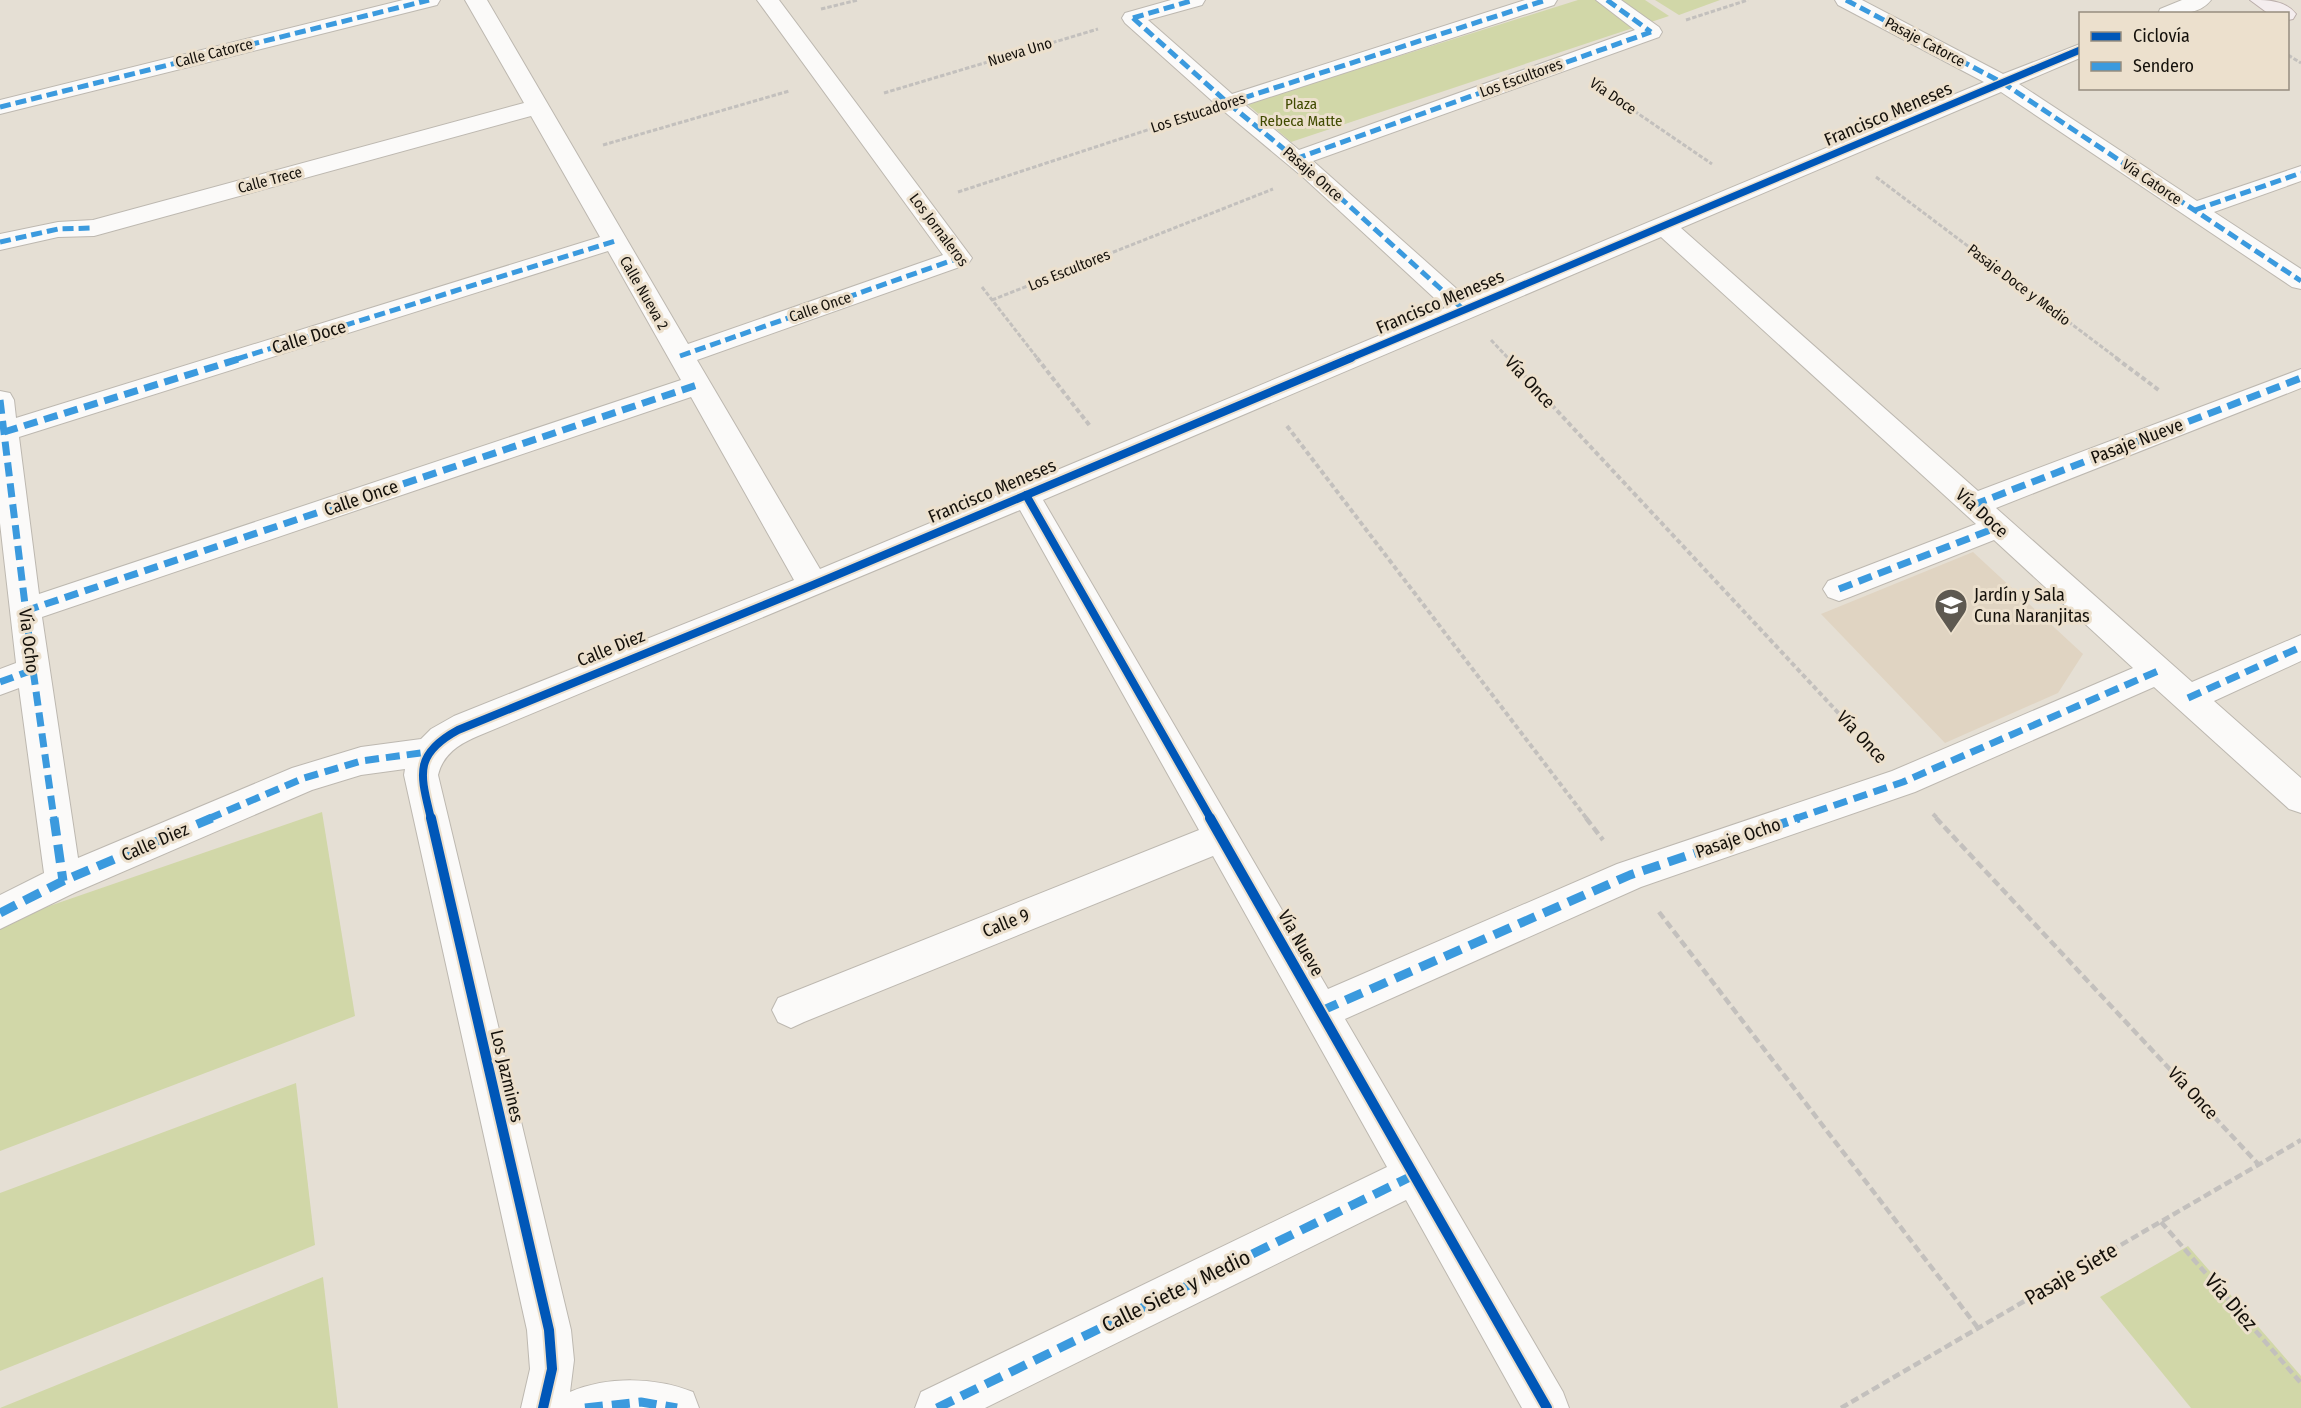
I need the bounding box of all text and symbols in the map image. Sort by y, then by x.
legend [2079,12,2289,90]
street label: Pasaje Catorce [1882,13,1968,71]
text: Ciclovía [2133,25,2190,47]
street label: Nueva Uno [986,34,1054,70]
street label: Calle Catorce [173,35,255,71]
street label: Los Escultores [1477,55,1565,101]
text: Sendero [2133,55,2194,77]
street label: Vía Doce [1586,74,1640,118]
street label: Francisco Meneses [1821,77,1955,151]
street label: Los Estucadores [1148,89,1248,137]
park label: Plaza Rebeca Matte [1260,95,1342,130]
street label: Pasaje Once [1279,143,1347,205]
street label: Vía Catorce [2119,155,2185,209]
street label: Calle Trece [236,163,304,197]
street label: Los Jornaleros [906,190,972,270]
street label: Pasaje Doce y Medio [1964,240,2074,330]
street label: Los Escultores [1025,245,1113,295]
street label: Calle Nueva 2 [616,253,672,333]
street label: Francisco Meneses [1373,265,1507,339]
street label: Calle Once [787,288,853,326]
street label: Calle Doce [269,315,349,359]
street label: Vía Once [1500,351,1560,413]
street label: Pasaje Nueve [2088,413,2186,469]
street label: Francisco Meneses [925,454,1059,528]
street label: Calle Once [321,475,401,521]
street label: Vía Doce [1951,484,2013,542]
place label: Jardín y Sala Cuna Naranjitas [1974,584,2090,627]
school or university icon: Jardín y Sala Cuna Naranjitas [1933,587,1969,634]
street label: Vía Ocho [14,607,44,675]
street label: Calle Diez [574,624,648,672]
street label: Vía Once [1832,706,1892,768]
street label: Pasaje Ocho [1692,813,1784,863]
street label: Calle Diez [118,818,192,866]
street label: Calle 9 [979,904,1033,942]
street label: Vía Nueve [1273,906,1329,980]
street label: Los Jazmines [486,1028,528,1125]
street label: Vía Once [2163,1062,2223,1124]
street label: Pasaje Siete [2020,1237,2122,1311]
street label: Calle Siete y Medio [1098,1244,1254,1338]
street label: Vía Diez [2199,1268,2263,1336]

